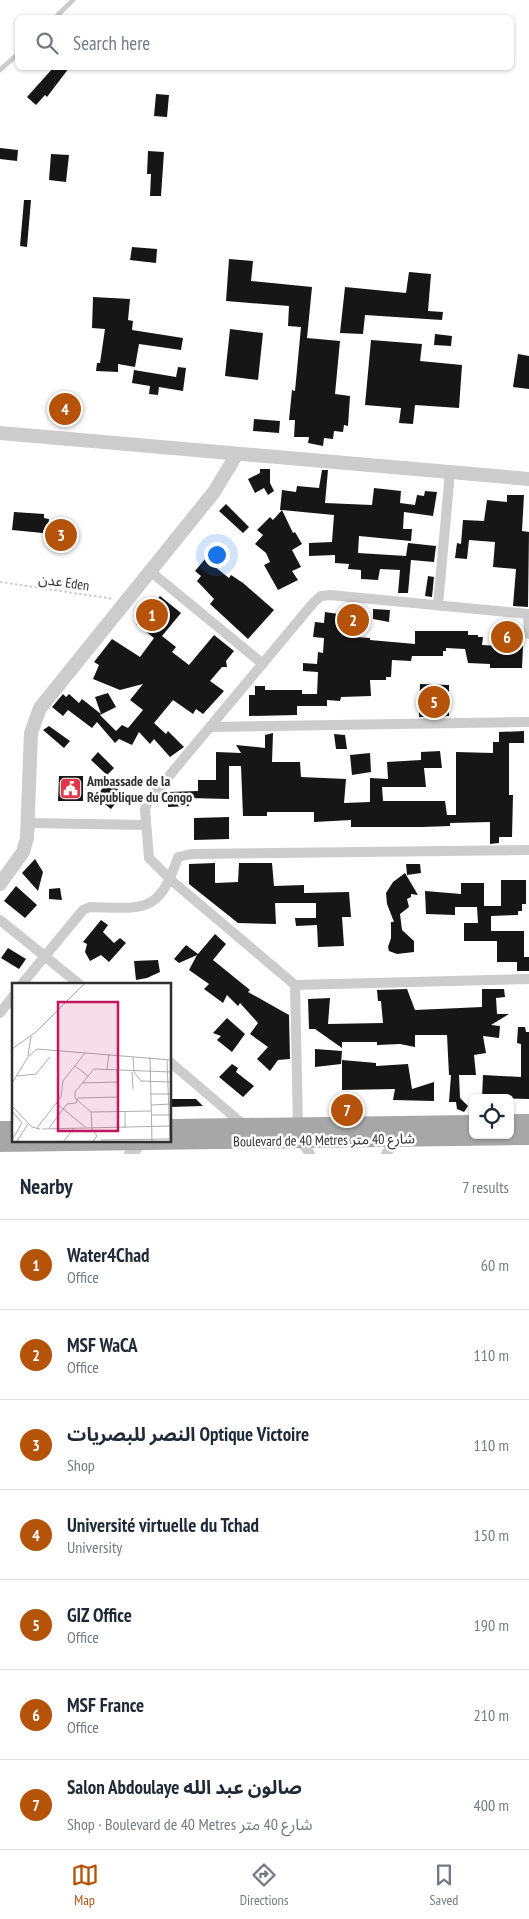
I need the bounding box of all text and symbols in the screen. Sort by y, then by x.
search box [15,15,514,70]
icon: search [33,29,61,57]
text: Search here [73,31,150,55]
pin: 4 [49,390,81,428]
pin: 3 [45,516,77,554]
your location [204,542,230,568]
street label: عدن Eden [37,570,91,594]
pin: 1 [136,596,168,634]
pin: 2 [337,601,369,639]
pin: 6 [491,618,523,656]
pin: 5 [418,683,450,721]
place label: Ambassade de la République du Congo [86,772,192,806]
public building icon: Ambassade de la République du Congo [59,777,83,801]
inset map [12,983,171,1142]
pin: 7 [331,1091,363,1129]
map controls [469,1094,514,1139]
button: locate [469,1094,514,1139]
street label: Boulevard de 40 Metres شارع 40 متر [233,1129,415,1153]
text: Nearby [20,1173,73,1200]
text: 7 results [462,1177,509,1197]
text: Water4Chad [67,1243,150,1267]
text: 1 [32,1255,40,1275]
text: 60 m [481,1255,509,1275]
text: Office [67,1267,99,1287]
text: MSF WaCA [67,1333,138,1357]
text: 2 [32,1345,40,1365]
text: 110 m [474,1345,509,1365]
text: Office [67,1357,99,1377]
text: النصر للبصريات Optique Victoire [67,1422,309,1446]
text: 3 [32,1435,40,1455]
text: 110 m [474,1435,509,1455]
text: Shop [67,1455,95,1475]
text: Université virtuelle du Tchad [67,1513,259,1537]
text: 4 [32,1525,40,1545]
text: 150 m [474,1525,509,1545]
text: University [67,1537,122,1557]
text: GIZ Office [67,1603,132,1627]
text: 5 [32,1615,40,1635]
text: 190 m [474,1615,509,1635]
text: Office [67,1627,99,1647]
text: MSF France [67,1693,144,1717]
text: 6 [32,1705,40,1725]
text: 210 m [474,1705,509,1725]
text: Office [67,1717,99,1737]
text: Salon Abdoulaye صالون عبد الله [67,1775,302,1799]
text: 7 [32,1795,40,1815]
text: 400 m [474,1795,509,1815]
text: Shop · Boulevard de 40 Metres شارع 40 متر [67,1814,313,1834]
tab: Map [71,1861,99,1909]
tab: Directions [240,1861,288,1909]
tab: Saved [430,1861,458,1909]

